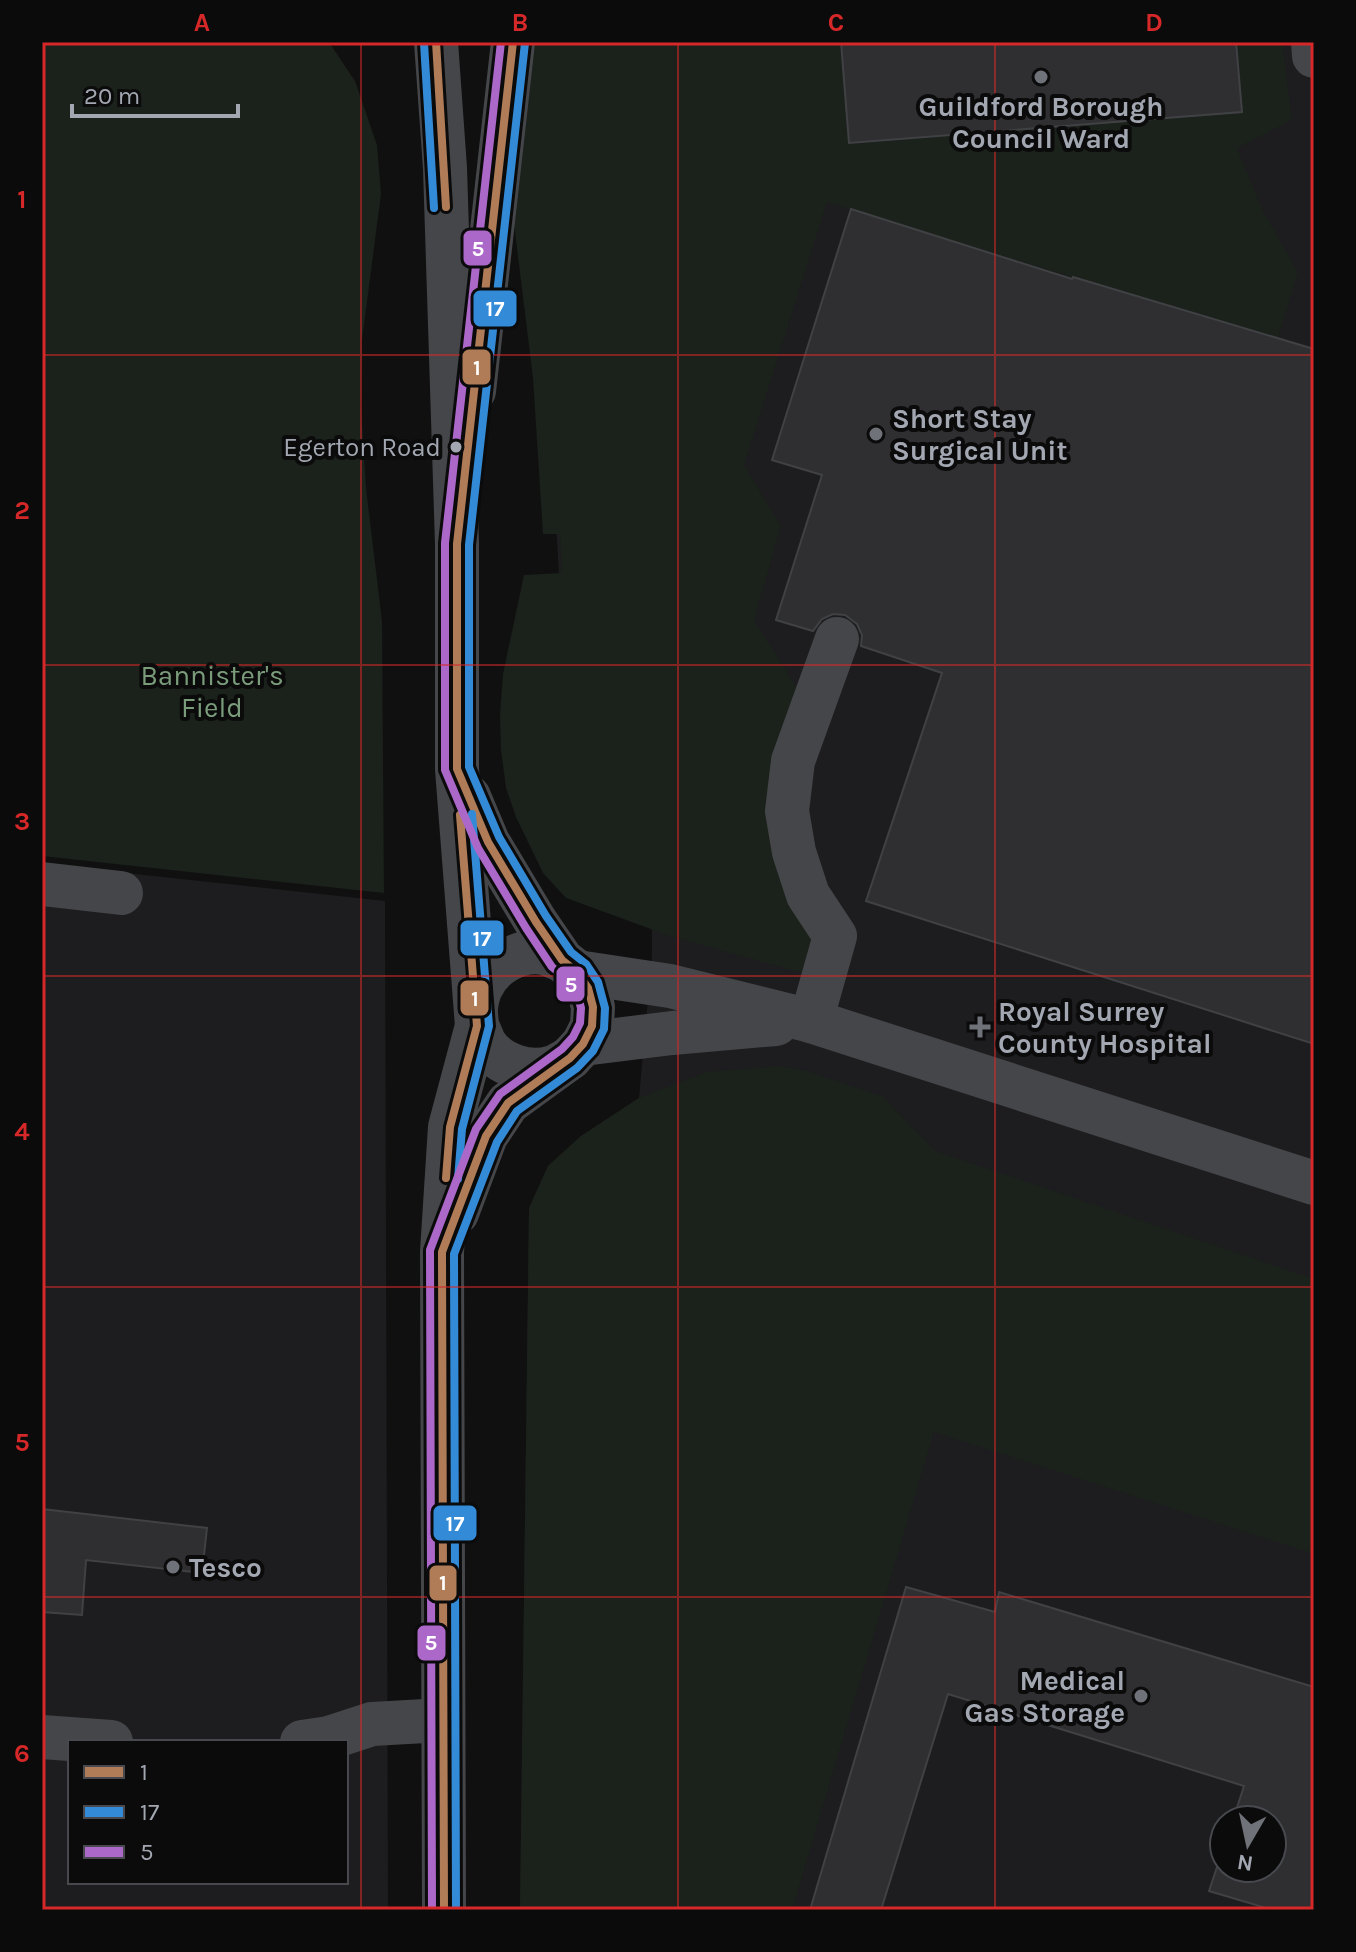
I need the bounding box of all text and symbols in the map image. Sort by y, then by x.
text: A [194,7,210,38]
text: B [512,7,528,38]
text: C [828,7,844,38]
text: D [1145,7,1163,38]
scale bar [72,68,238,118]
marker: Guildford Borough Council Ward [1032,68,1050,86]
text: 20 m [84,82,140,110]
place label: Guildford Borough Council Ward [919,90,1163,155]
text: 1 [17,184,27,215]
line badge: 5 [462,229,493,267]
text: 5 [472,236,484,262]
line badge: 17 [472,289,518,328]
text: 17 [486,296,504,322]
line badge: 1 [461,348,492,386]
text: 1 [473,355,481,381]
place label: Short Stay Surgical Unit [892,402,1067,467]
marker: Short Stay Surgical Unit [867,425,885,443]
place label: Egerton Road [283,432,441,463]
marker: Egerton Road [448,439,464,455]
text: 2 [14,495,30,526]
park label: Bannister's Field [140,659,284,724]
text: 3 [14,806,30,837]
line badge: 17 [459,919,505,957]
text: 17 [473,926,491,952]
line badge: 5 [555,965,586,1003]
text: 5 [565,972,577,998]
line badge: 1 [459,979,490,1017]
text: 1 [471,986,479,1012]
place label: Royal Surrey County Hospital [998,995,1211,1060]
marker: Royal Surrey County Hospital [969,1016,991,1038]
text: 4 [14,1116,30,1147]
text: 5 [14,1427,30,1458]
line badge: 17 [432,1504,478,1542]
text: 17 [446,1511,464,1537]
place label: Tesco [189,1551,262,1584]
marker: Tesco [164,1558,182,1576]
line badge: 1 [428,1564,458,1602]
text: 1 [439,1570,447,1596]
line badge: 5 [416,1624,447,1662]
text: 5 [425,1630,437,1656]
place label: Medical Gas Storage [965,1664,1125,1729]
marker: Medical Gas Storage [1132,1687,1150,1705]
text: 6 [14,1738,30,1769]
legend [68,1740,348,1884]
text: 1 [140,1758,148,1786]
text: 17 [140,1798,159,1826]
north arrow [1208,1804,1288,1884]
text: 5 [140,1838,154,1866]
text: N [1235,1849,1255,1877]

